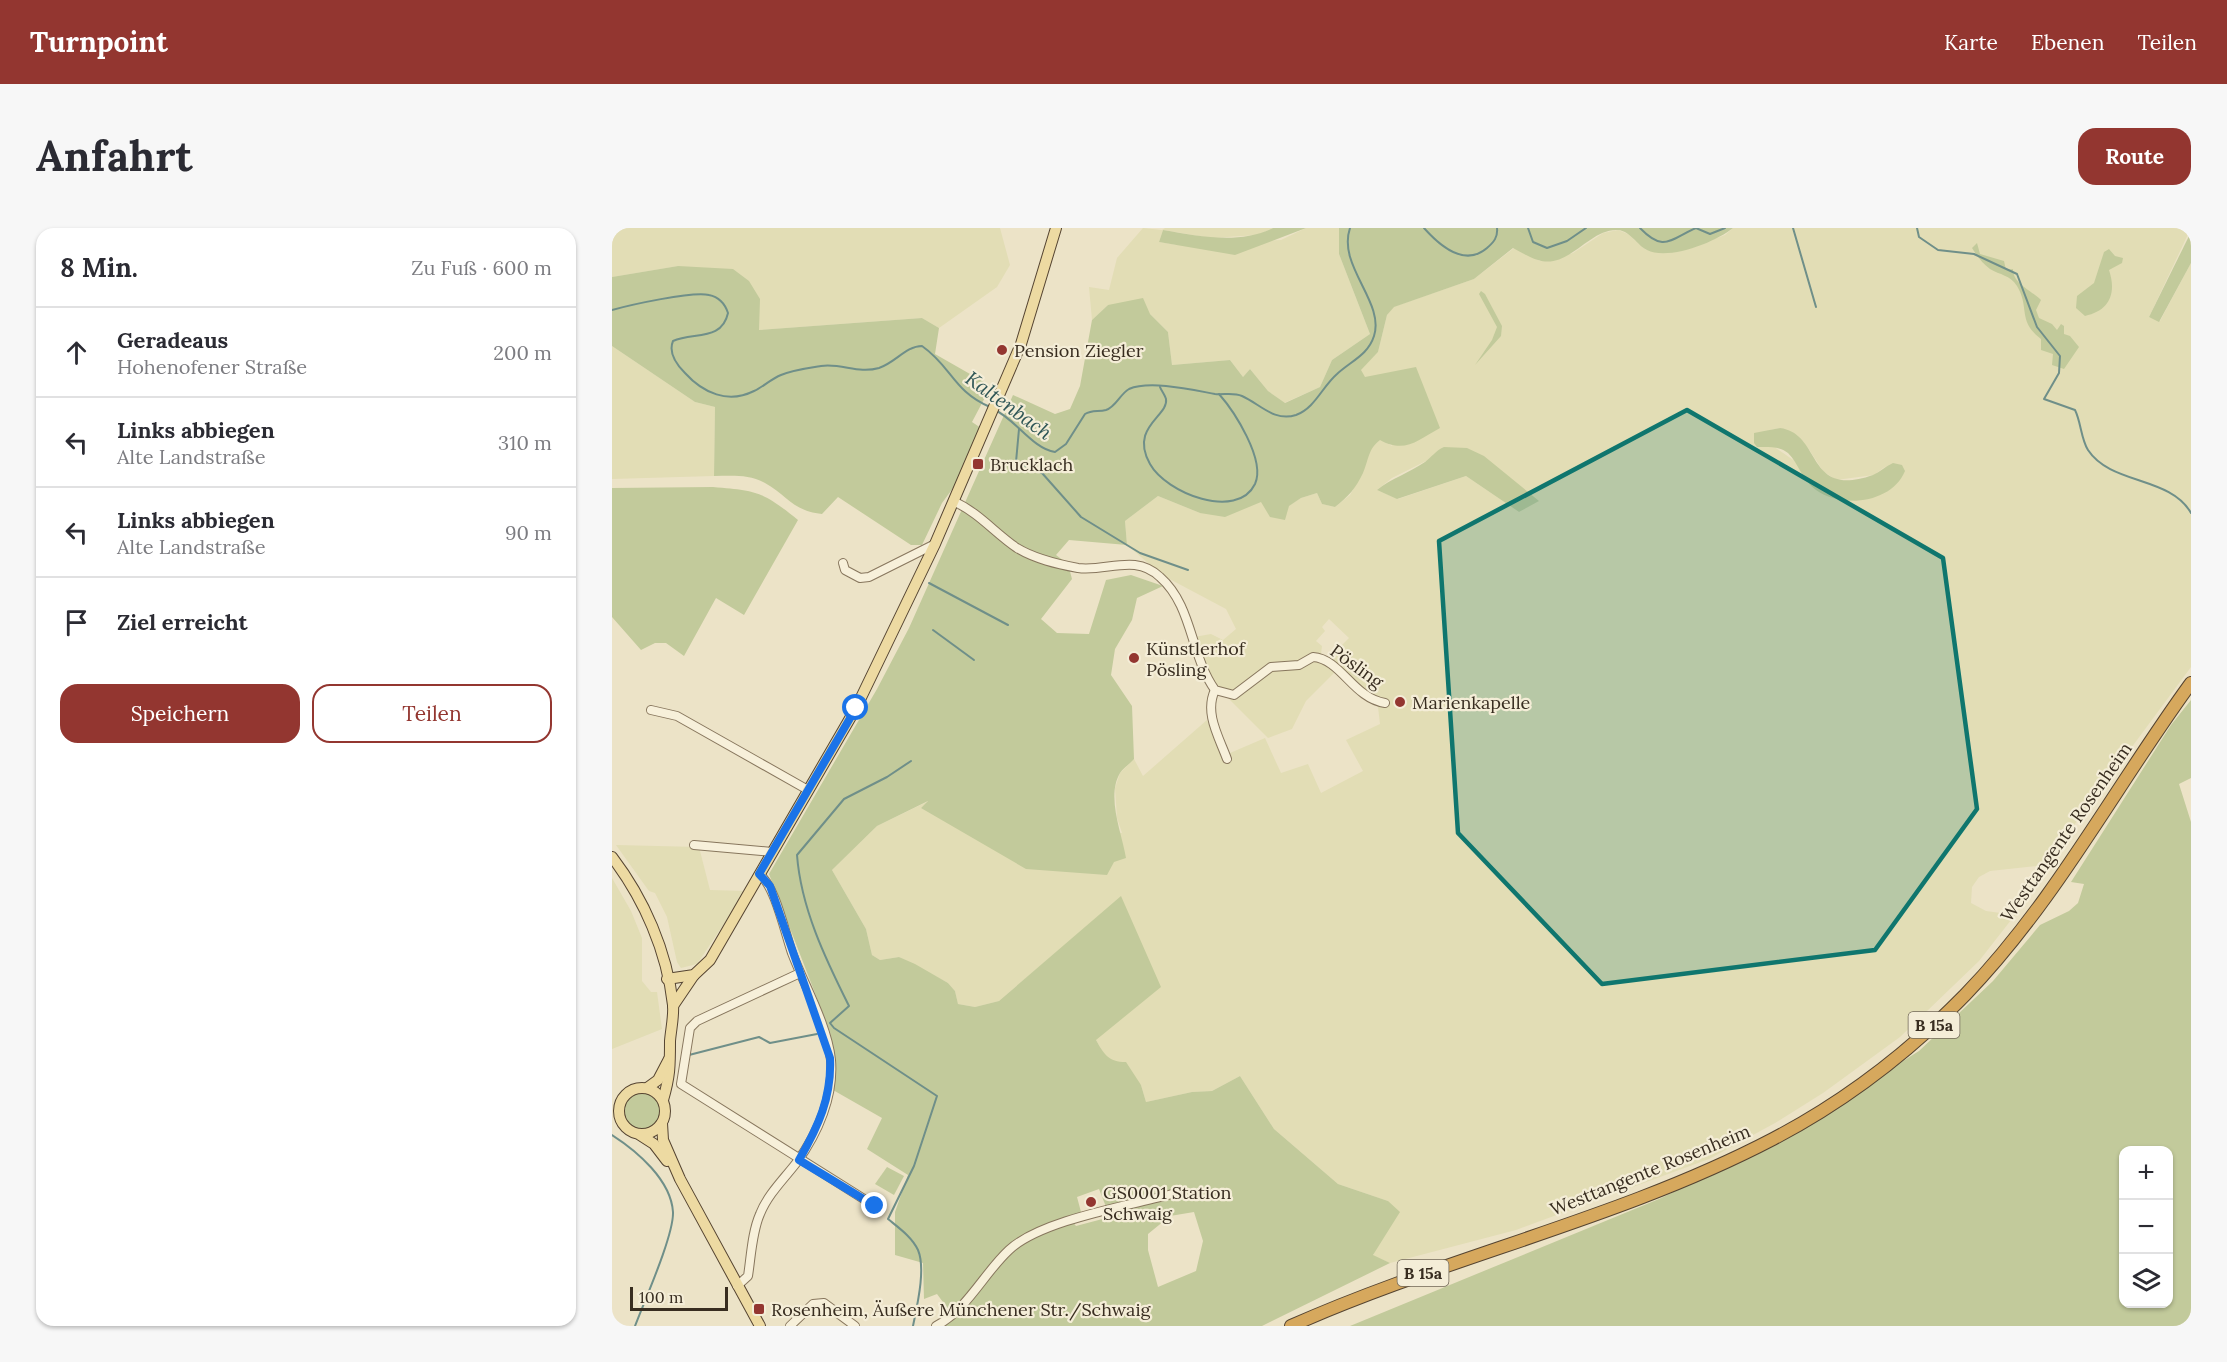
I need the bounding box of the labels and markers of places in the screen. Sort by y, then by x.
place label: Pension Ziegler [1014,339,1144,362]
marker: Pension Ziegler [995,343,1009,357]
place label: Brucklach [990,453,1074,476]
marker: Brucklach [971,457,985,471]
place label: Künstlerhof Pösling [1146,637,1247,681]
marker: Künstlerhof Pösling [1127,651,1141,665]
place label: Marienkapelle [1412,691,1531,714]
marker: Marienkapelle [1393,695,1407,709]
place label: GS0001 Station Schwaig [1103,1181,1232,1225]
marker: GS0001 Station Schwaig [1084,1195,1098,1209]
place label: Rosenheim, Äußere Münchener Str./Schwaig [771,1298,1151,1321]
marker: Rosenheim, Äußere Münchener Str./Schwaig [752,1302,766,1316]

